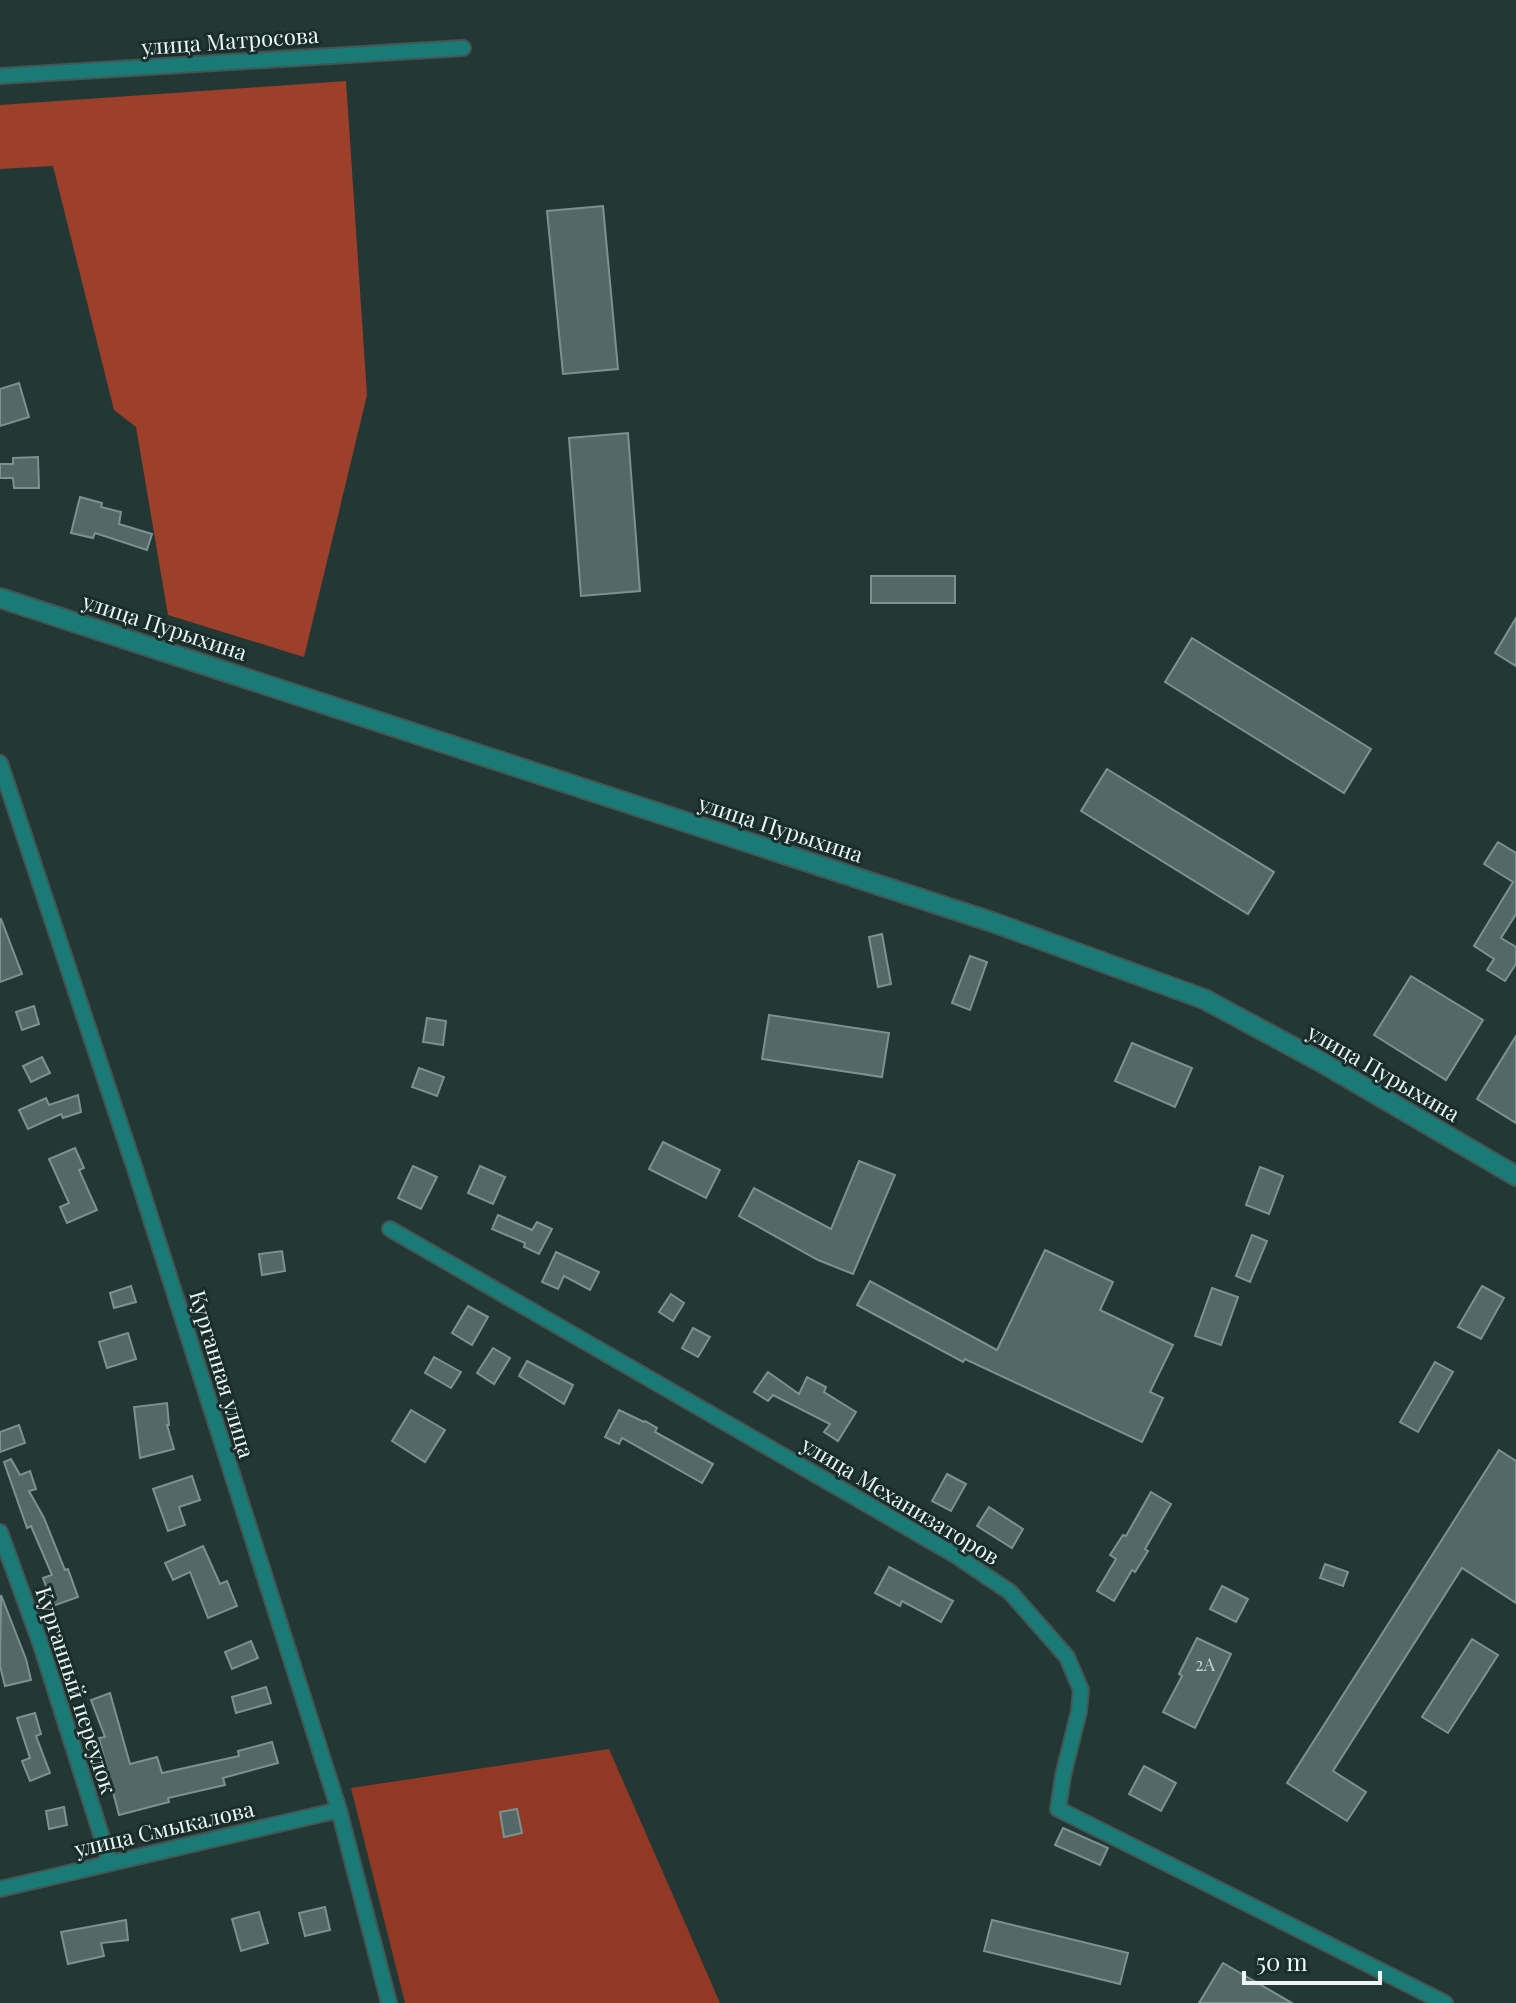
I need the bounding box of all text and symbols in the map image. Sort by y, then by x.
street label: улица Матросова [139,19,320,61]
street label: улица Пурыхина [78,585,251,667]
street label: улица Пурыхина [694,787,867,869]
street label: улица Пурыхина [1301,1016,1466,1128]
street label: Курганная улица [183,1287,263,1461]
street label: улица Механизаторов [795,1428,1006,1571]
street label: Курганный переулок [29,1583,125,1798]
house number: 2А [1195,1652,1216,1676]
street label: улица Смыкалова [70,1793,257,1863]
scale bar [1244,1935,1380,1985]
text: 50 m [1256,1945,1308,1977]

